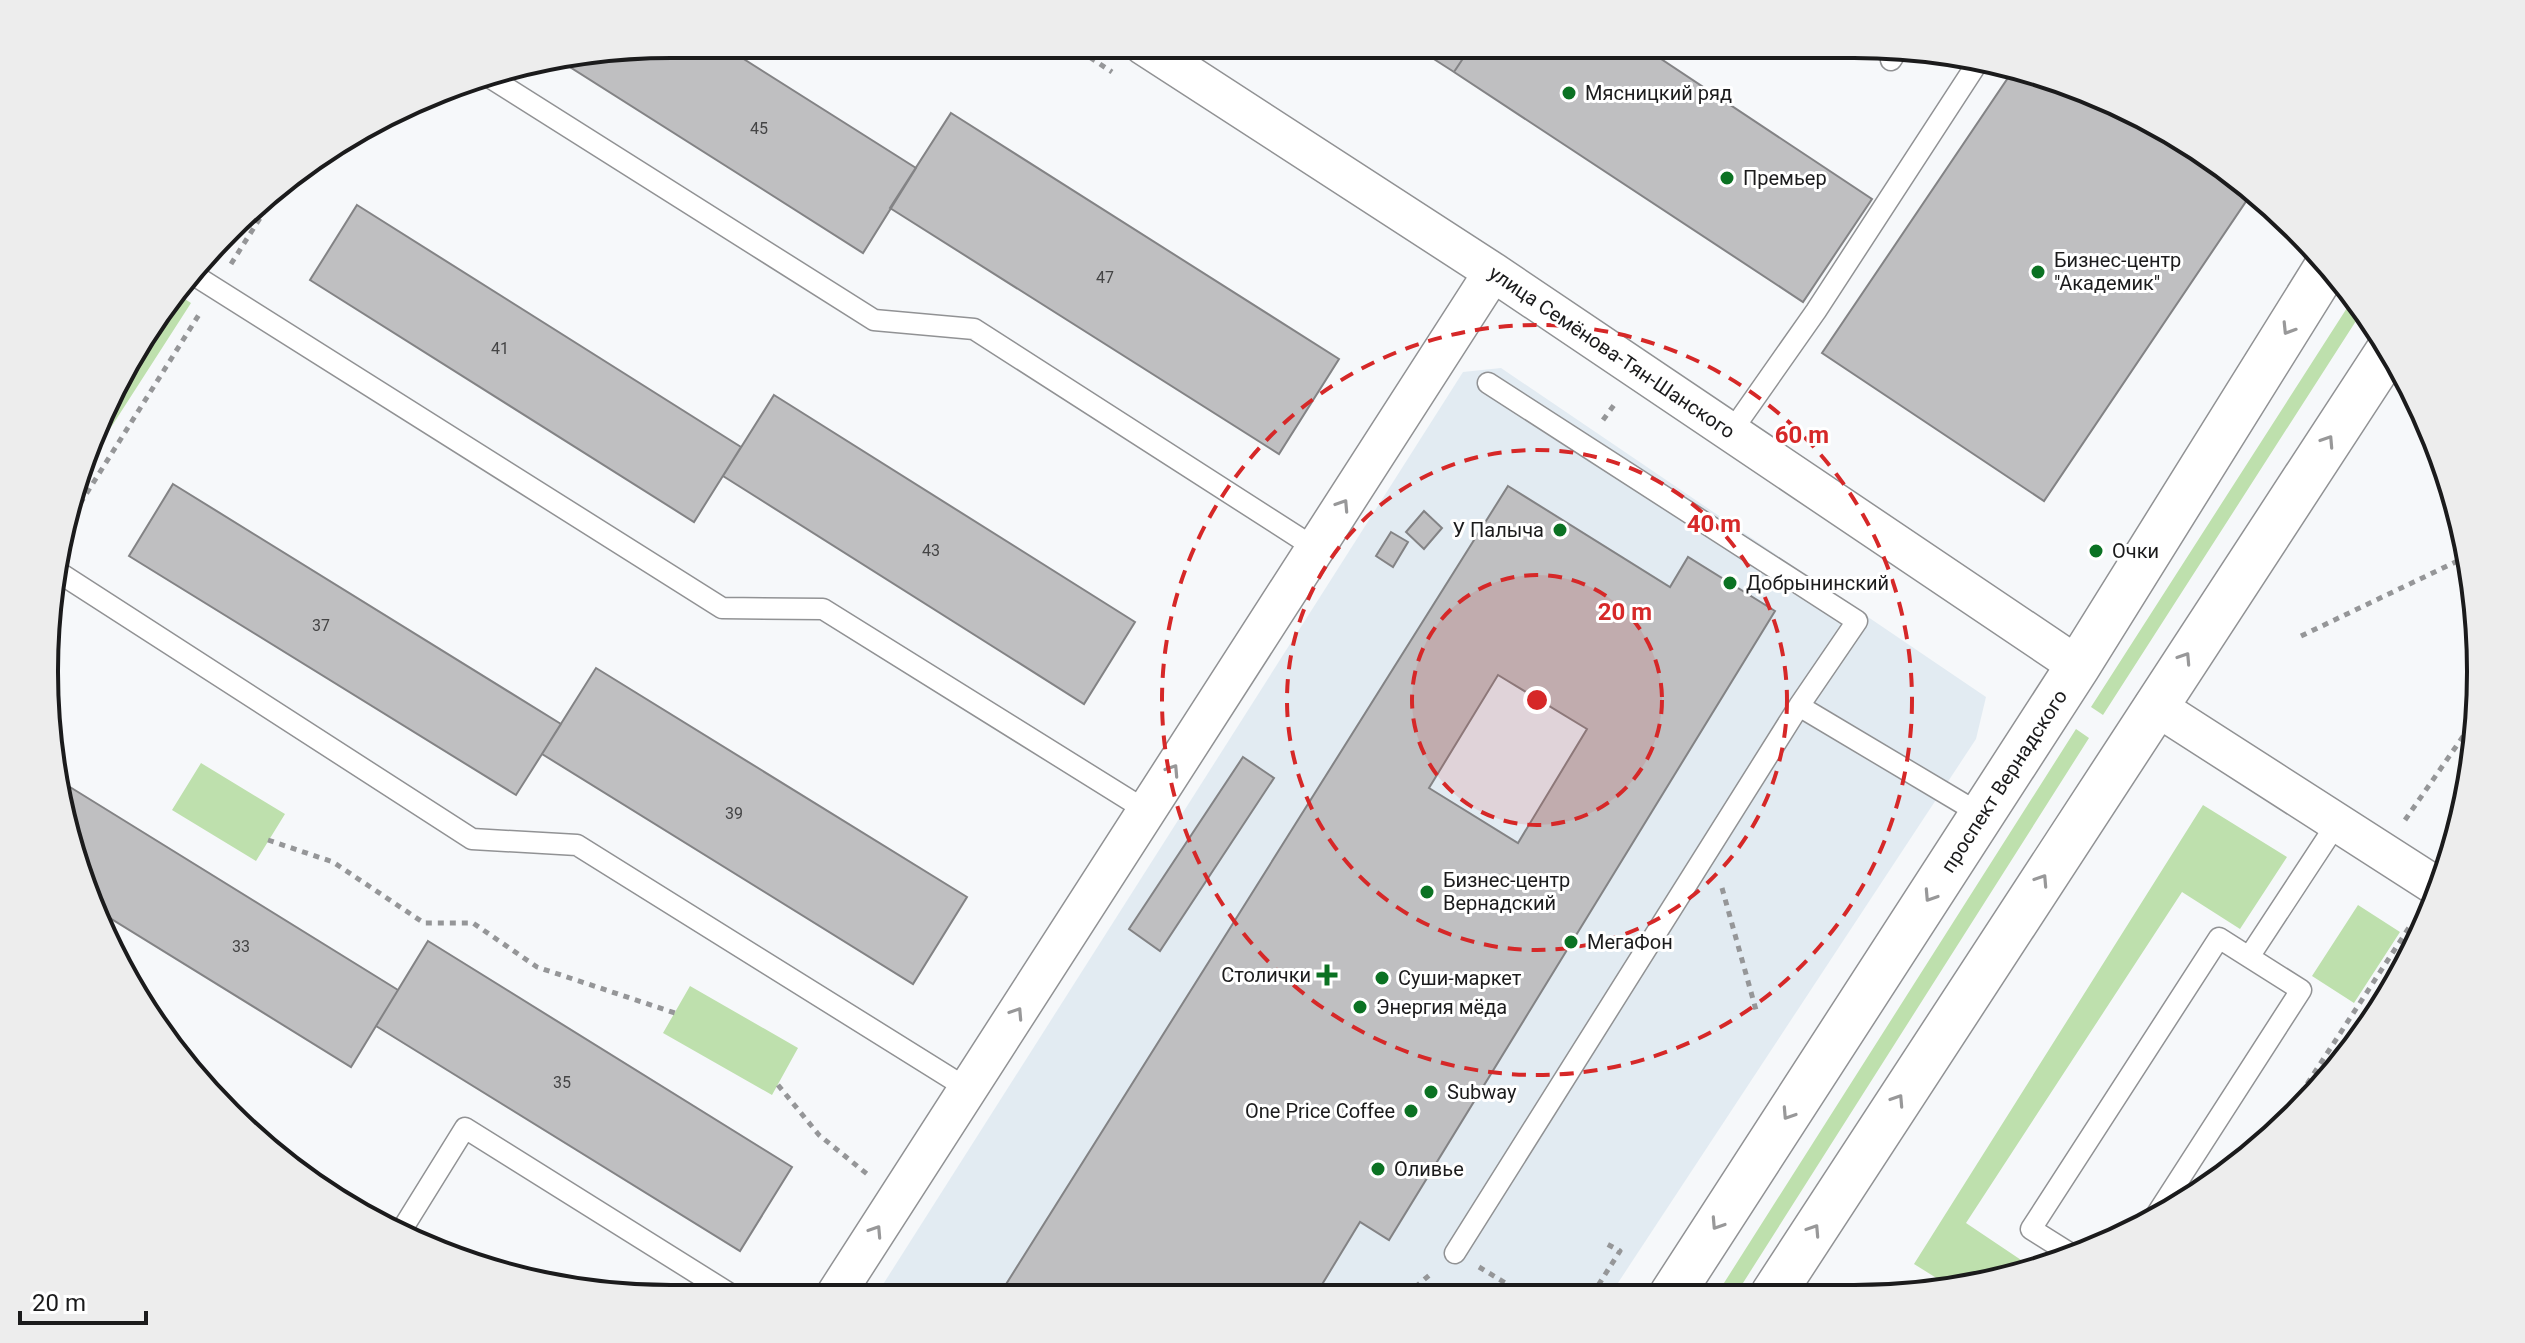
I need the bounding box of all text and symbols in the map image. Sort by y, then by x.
place label: Мясницкий ряд [1585,81,1732,105]
marker: Мясницкий ряд [1560,84,1578,102]
house number: 45 [750,119,768,138]
place label: Премьер [1743,166,1827,190]
marker: Премьер [1718,169,1736,187]
place label: Бизнес-центр "Академик" [2054,248,2181,295]
street label: улица Семёнова-Тян-Шанского [1484,260,1740,444]
marker: Бизнес-центр "Академик" [2029,263,2047,281]
house number: 47 [1096,268,1114,287]
one-way arrow [2283,321,2298,335]
house number: 41 [491,339,509,358]
text: 60 m [1775,421,1829,449]
one-way arrow [2318,436,2333,450]
one-way arrow [1334,499,1349,513]
text: 40 m [1687,510,1741,538]
place label: У Палыча [1452,518,1544,542]
marker: У Палыча [1551,521,1569,539]
place label: Очки [2112,539,2159,563]
house number: 43 [922,541,940,560]
marker: Очки [2087,542,2105,560]
place label: Добрынинский [1746,571,1889,595]
marker: Добрынинский [1721,574,1739,592]
text: 20 m [1598,598,1652,626]
house number: 37 [312,616,330,635]
one-way arrow [2175,653,2190,667]
street label: проспект Вернадского [1936,685,2072,877]
centre of rings [1523,686,1551,714]
one-way arrow [1163,765,1178,779]
house number: 39 [725,804,743,823]
place label: Бизнес-центр Вернадский [1443,868,1570,915]
one-way arrow [2032,874,2047,889]
marker: Бизнес-центр Вернадский [1418,883,1436,901]
one-way arrow [1924,887,1939,902]
place label: МегаФон [1587,930,1673,954]
marker: МегаФон [1562,933,1580,951]
house number: 33 [232,937,250,956]
place label: Столички [1221,963,1311,987]
marker: Столички [1318,966,1336,984]
place label: Суши-маркет [1398,966,1522,990]
marker: Суши-маркет [1373,969,1391,987]
place label: Энергия мёда [1376,995,1507,1019]
marker: Энергия мёда [1351,998,1369,1016]
one-way arrow [1007,1007,1022,1021]
house number: 35 [553,1073,571,1092]
place label: Subway [1447,1080,1517,1104]
marker: Subway [1422,1083,1440,1101]
one-way arrow [1889,1094,1904,1109]
place label: One Price Coffee [1245,1099,1395,1123]
marker: One Price Coffee [1402,1102,1420,1120]
one-way arrow [1783,1105,1798,1120]
place label: Оливье [1394,1157,1464,1181]
marker: Оливье [1369,1160,1387,1178]
one-way arrow [1712,1215,1727,1230]
one-way arrow [1805,1224,1820,1239]
one-way arrow [867,1226,882,1240]
scale bar [20,1275,146,1325]
text: 20 m [32,1289,86,1317]

